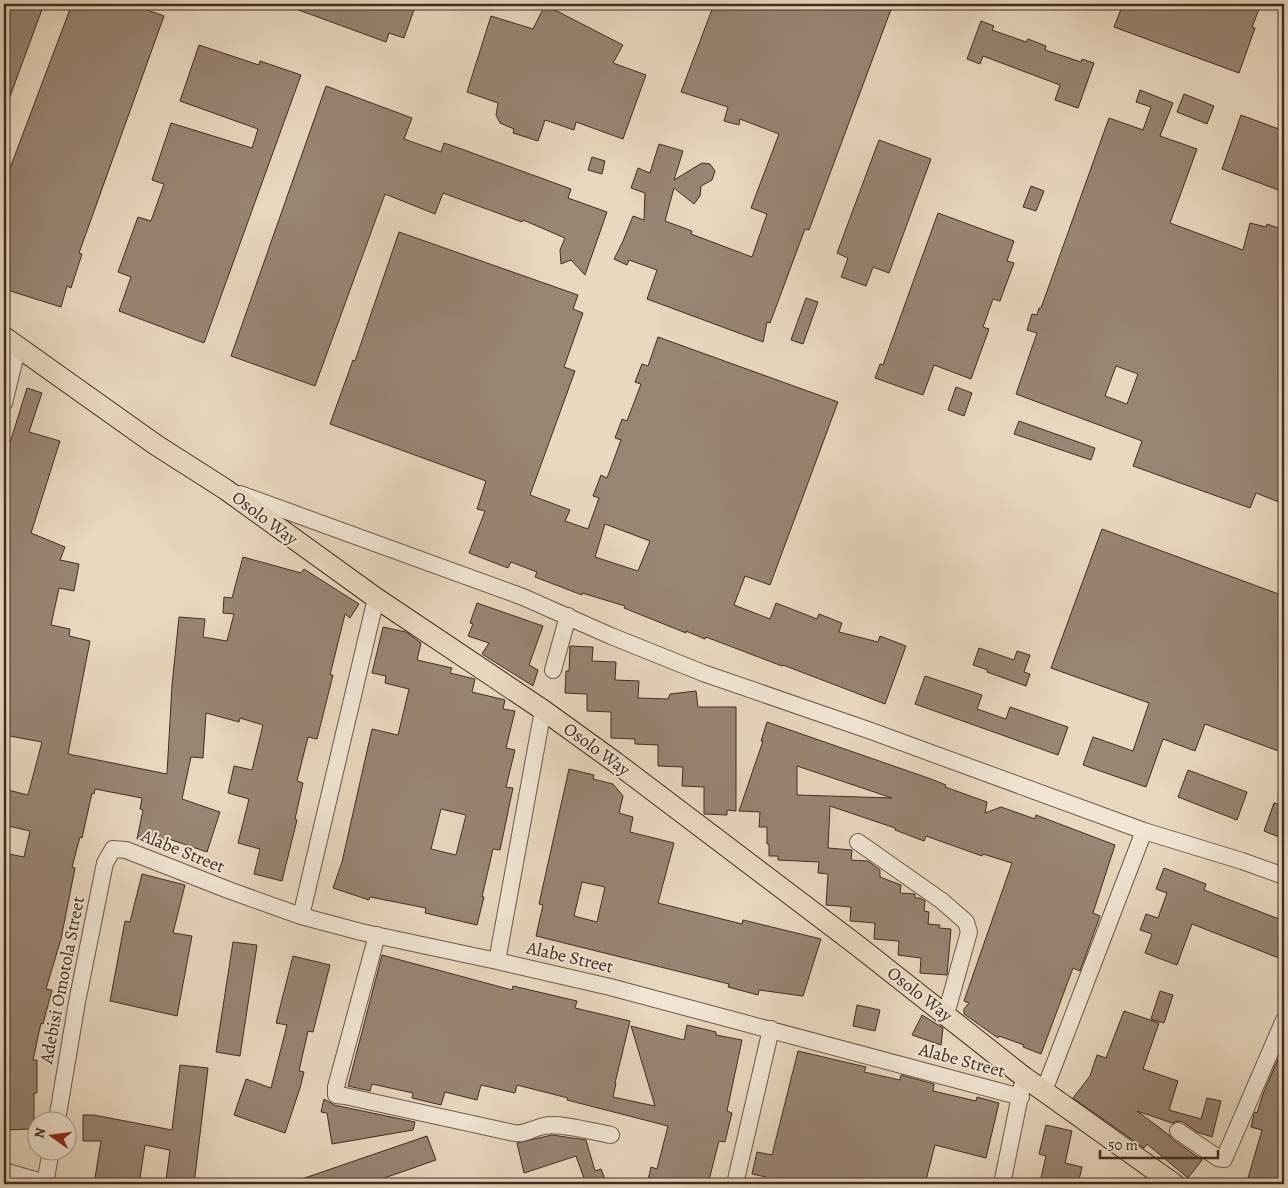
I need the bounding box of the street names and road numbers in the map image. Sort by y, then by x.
street label: Osolo Way [227,485,304,551]
street label: Osolo Way [559,717,636,782]
street label: Alabe Street [137,823,228,879]
street label: Adebisi Omotola Street [34,894,90,1067]
street label: Alabe Street [523,935,616,979]
street label: Osolo Way [882,961,958,1028]
street label: Alabe Street [915,1037,1008,1083]

